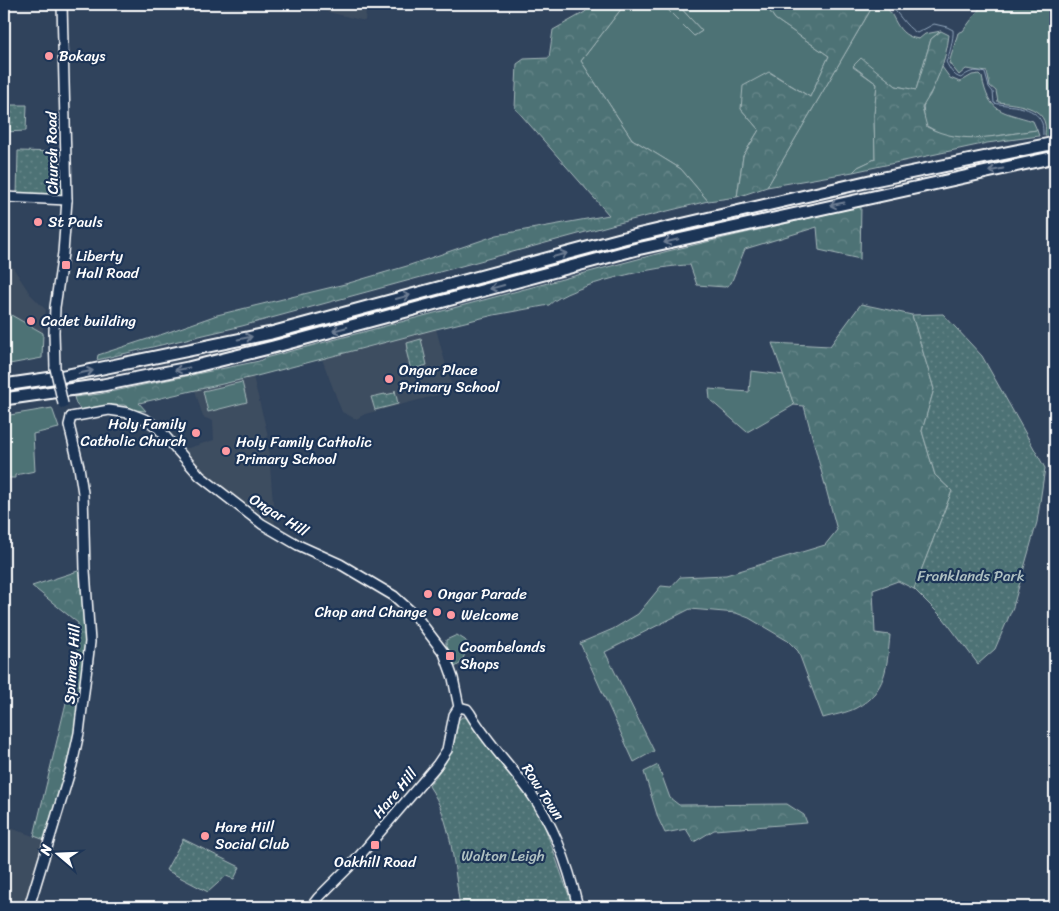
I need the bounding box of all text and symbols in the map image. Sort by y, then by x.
place label: Bokays [59,43,106,69]
marker: Bokays [43,50,55,62]
street label: Church Road [38,110,66,195]
one-way arrow [988,165,1004,175]
one-way arrow [829,200,845,209]
place label: St Pauls [48,209,104,235]
marker: St Pauls [32,216,44,228]
one-way arrow [663,237,679,246]
place label: Liberty Hall Road [76,243,140,286]
one-way arrow [551,250,567,259]
marker: Liberty Hall Road [60,259,72,271]
one-way arrow [489,283,505,292]
one-way arrow [394,292,410,301]
place label: Cadet building [41,308,137,334]
marker: Cadet building [25,315,37,327]
one-way arrow [332,325,348,334]
one-way arrow [237,333,253,342]
place label: Ongar Place Primary School [399,357,500,400]
one-way arrow [175,365,191,374]
one-way arrow [78,367,94,376]
marker: Ongar Place Primary School [383,373,395,385]
place label: Holy Family Catholic Church [81,411,186,454]
marker: Holy Family Catholic Church [190,427,202,439]
place label: Holy Family Catholic Primary School [236,429,372,472]
marker: Holy Family Catholic Primary School [220,445,232,457]
street label: Ongar Hill [244,486,315,544]
park label: Franklands Park [917,563,1025,589]
place label: Ongar Parade [438,581,527,607]
marker: Ongar Parade [422,588,434,600]
place label: Chop and Change [315,599,427,625]
place label: Welcome [461,602,518,628]
marker: Chop and Change [431,606,443,618]
marker: Welcome [445,609,457,621]
street label: Spinney Hill [56,622,88,705]
place label: Coombelands Shops [460,634,546,677]
marker: Coombelands Shops [444,650,456,662]
street label: Row Town [515,758,571,826]
street label: Hare Hill [366,761,424,824]
place label: Hare Hill Social Club [215,814,289,857]
north arrow [32,828,82,878]
marker: Hare Hill Social Club [199,830,211,842]
marker: Oakhill Road [369,839,381,851]
text: N [32,841,60,860]
park label: Walton Leigh [461,843,545,869]
place label: Oakhill Road [334,849,417,875]

